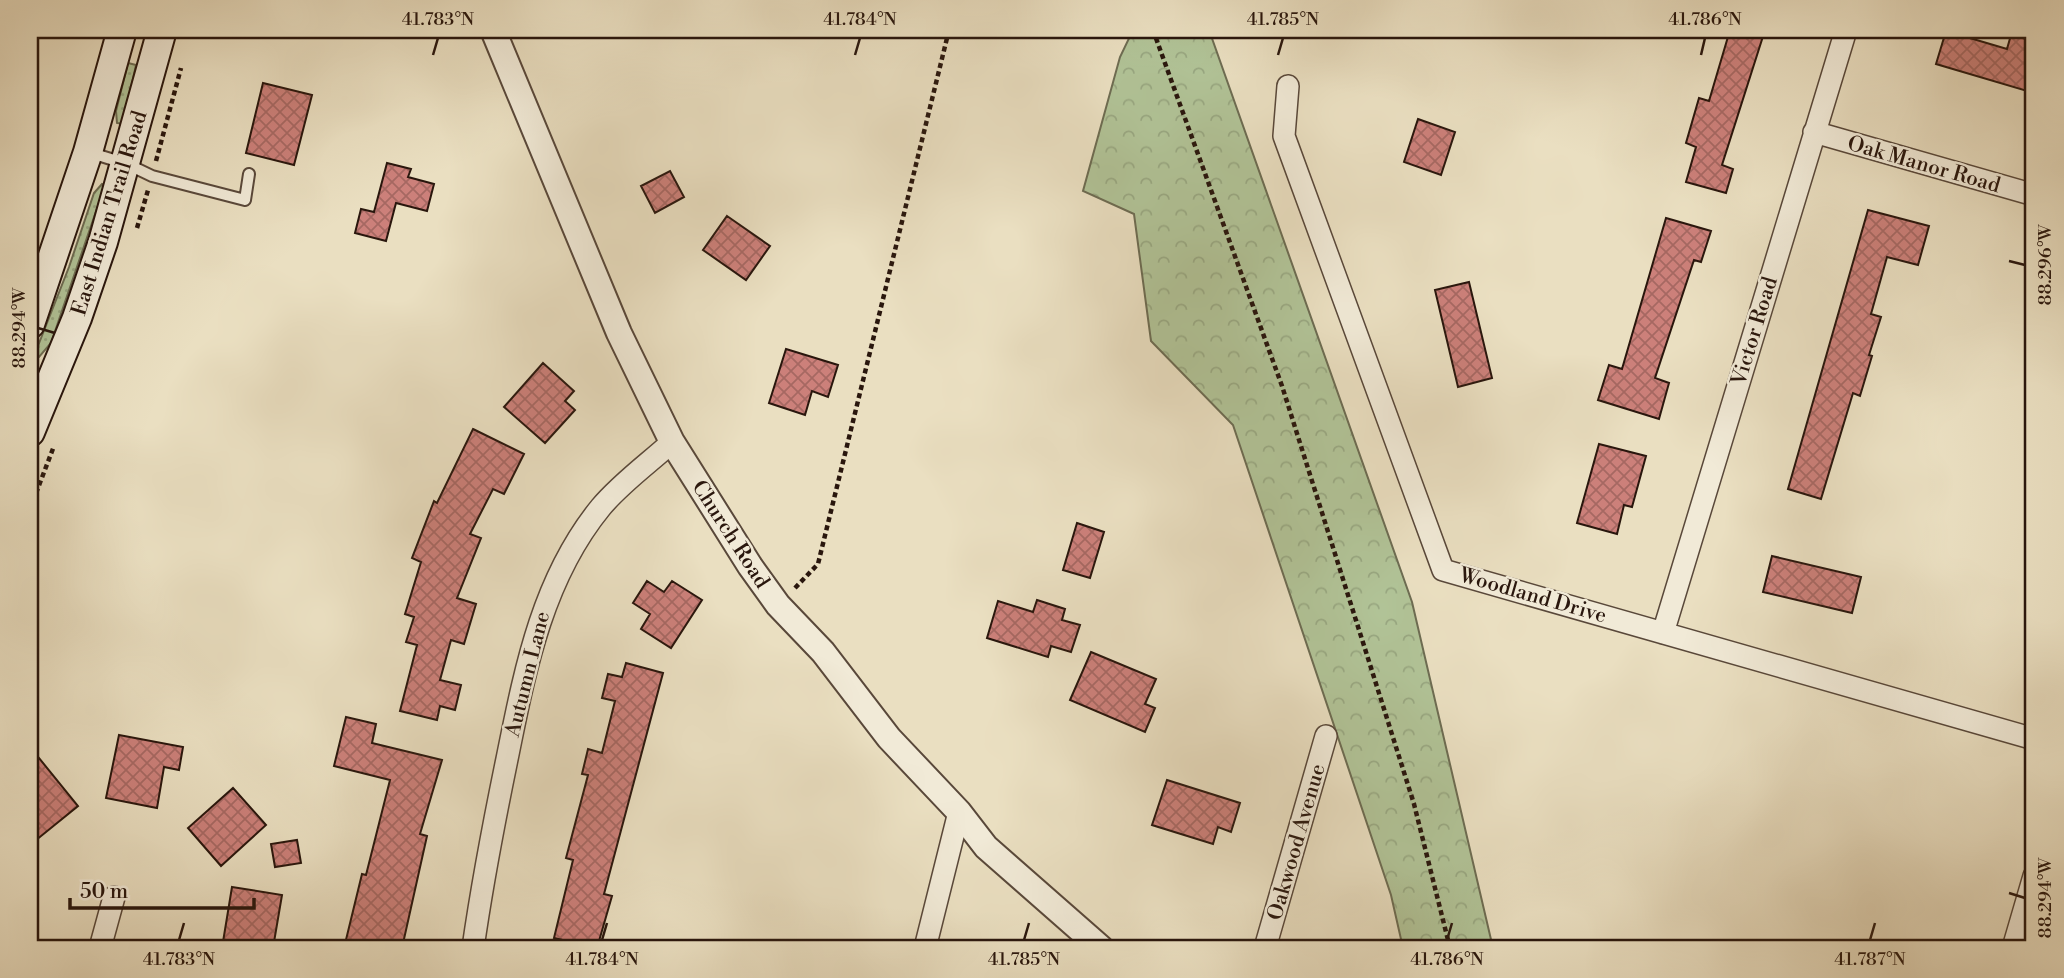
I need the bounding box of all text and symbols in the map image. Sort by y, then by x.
text: 41.783°N [402,8,475,31]
text: 41.784°N [823,8,897,31]
text: 41.785°N [1247,8,1320,31]
text: 41.786°N [1668,8,1742,31]
street label: East Indian Trail Road [66,108,154,319]
street label: Oak Manor Road [1844,131,2003,199]
text: 88.296°W [2034,224,2057,306]
street label: Victor Road [1726,274,1784,390]
text: 88.294°W [8,287,31,368]
street label: Church Road [686,476,775,594]
street label: Woodland Drive [1455,562,1609,629]
street label: Autumn Lane [500,609,556,741]
street label: Oakwood Avenue [1262,761,1332,923]
text: 88.294°W [2034,857,2057,938]
scale bar [70,866,254,910]
text: 50 m [80,879,128,905]
text: 41.783°N [143,948,216,971]
text: 41.784°N [565,948,639,971]
text: 41.785°N [988,948,1061,971]
text: 41.786°N [1410,948,1484,971]
text: 41.787°N [1834,948,1906,971]

